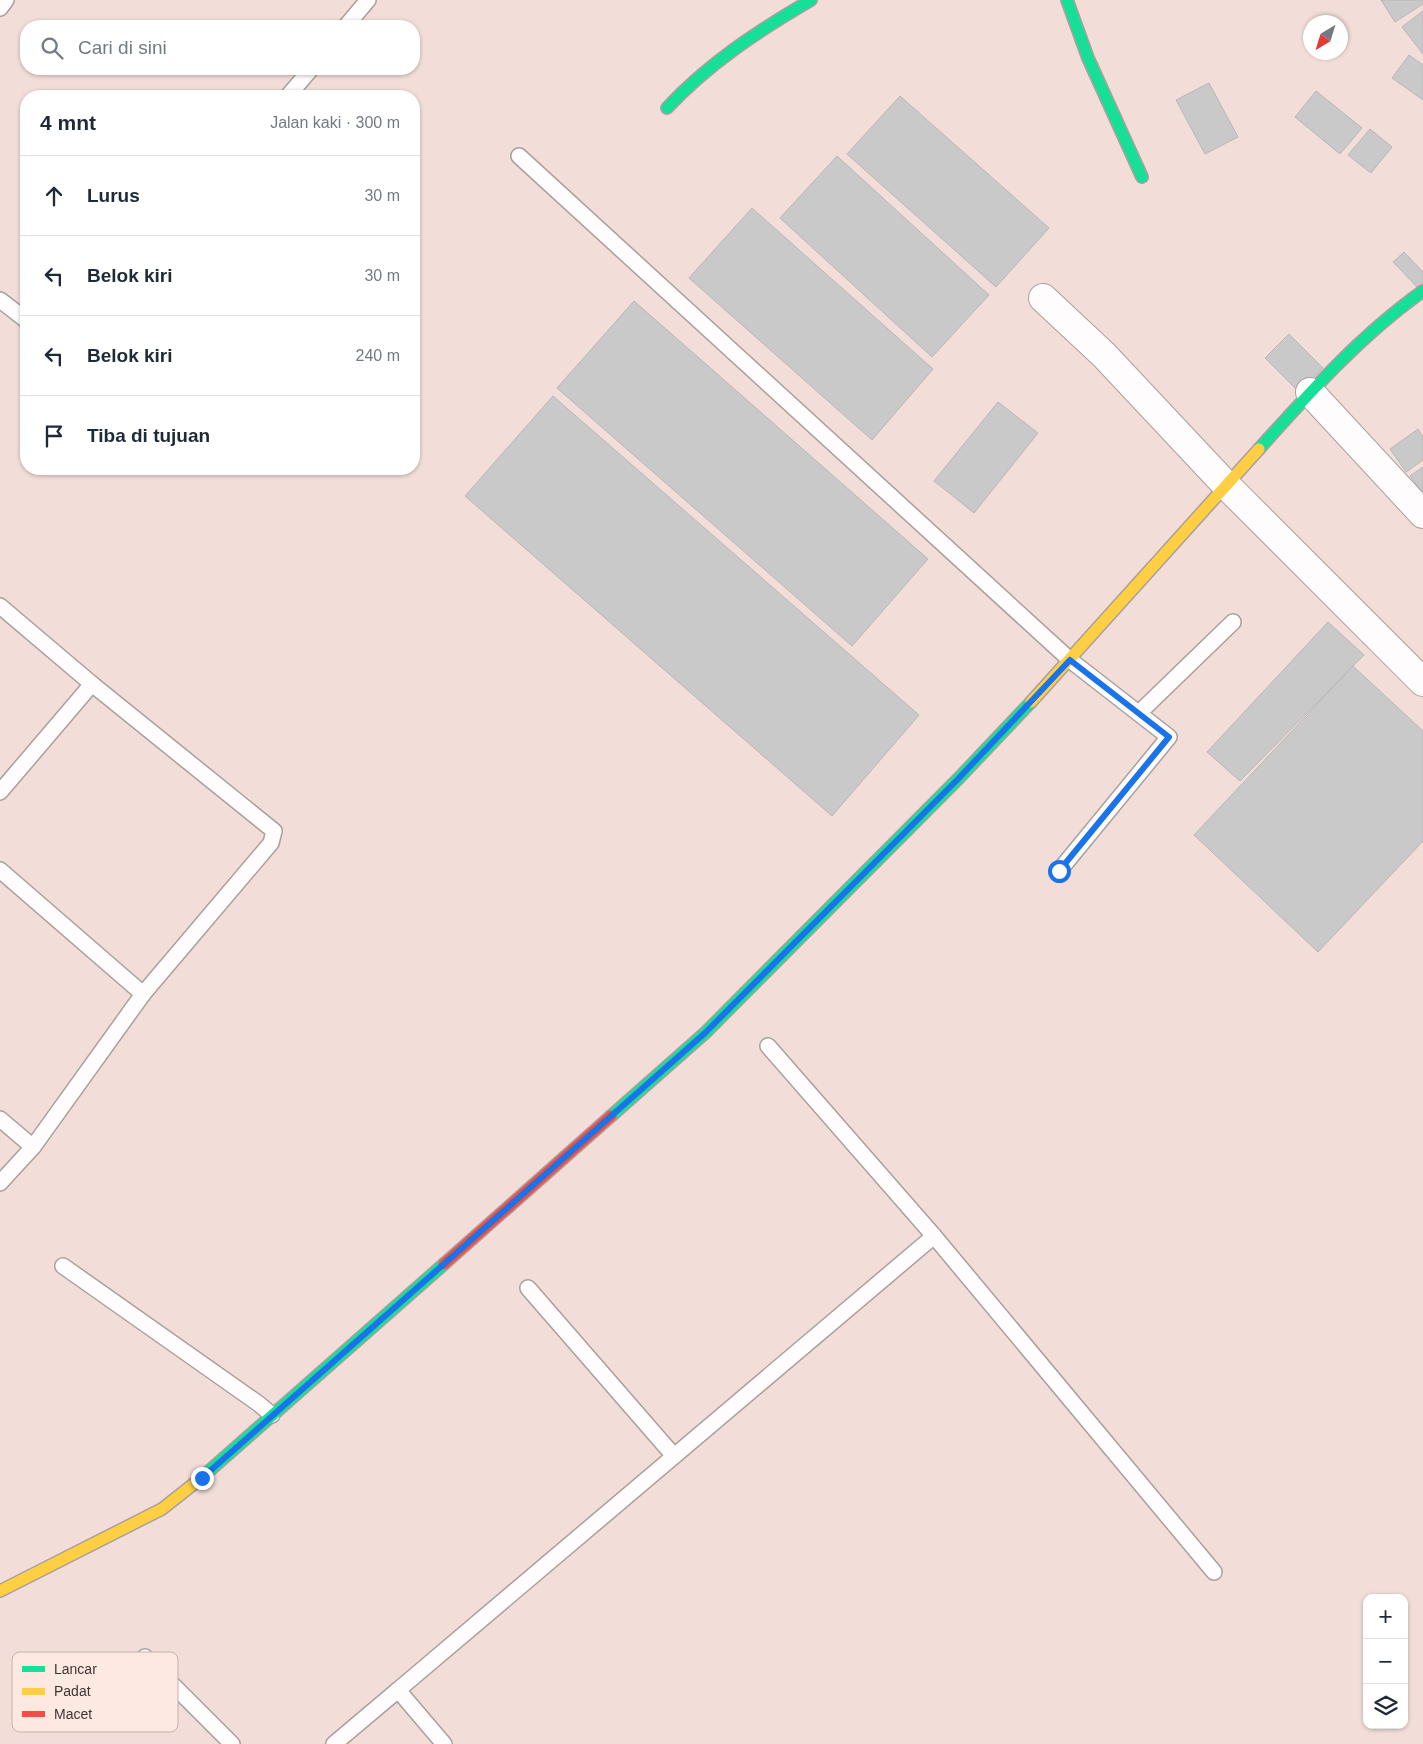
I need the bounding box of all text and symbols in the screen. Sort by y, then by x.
north arrow [1303,15,1348,60]
search box [20,20,420,75]
icon: search [38,34,66,62]
text: Cari di sini [78,37,167,58]
text: 4 mnt [40,111,96,134]
text: Jalan kaki · 300 m [270,114,400,131]
icon: ahead [40,182,68,210]
text: Lurus [87,185,140,206]
text: 30 m [364,187,400,204]
icon: left [40,262,68,290]
text: Belok kiri [87,265,173,286]
text: 30 m [364,267,400,284]
icon: left [40,342,68,370]
text: Belok kiri [87,345,173,366]
text: 240 m [356,347,400,364]
icon: arrive [40,422,68,450]
text: Tiba di tujuan [87,425,210,446]
route start [1048,860,1071,883]
route end [191,1467,214,1490]
map controls [1363,1594,1408,1729]
button: + [1363,1594,1408,1639]
button: − [1363,1639,1408,1684]
legend [12,1652,178,1732]
text: Lancar [54,1661,97,1677]
text: Padat [54,1683,91,1699]
button: layers [1363,1684,1408,1729]
text: Macet [54,1706,92,1722]

